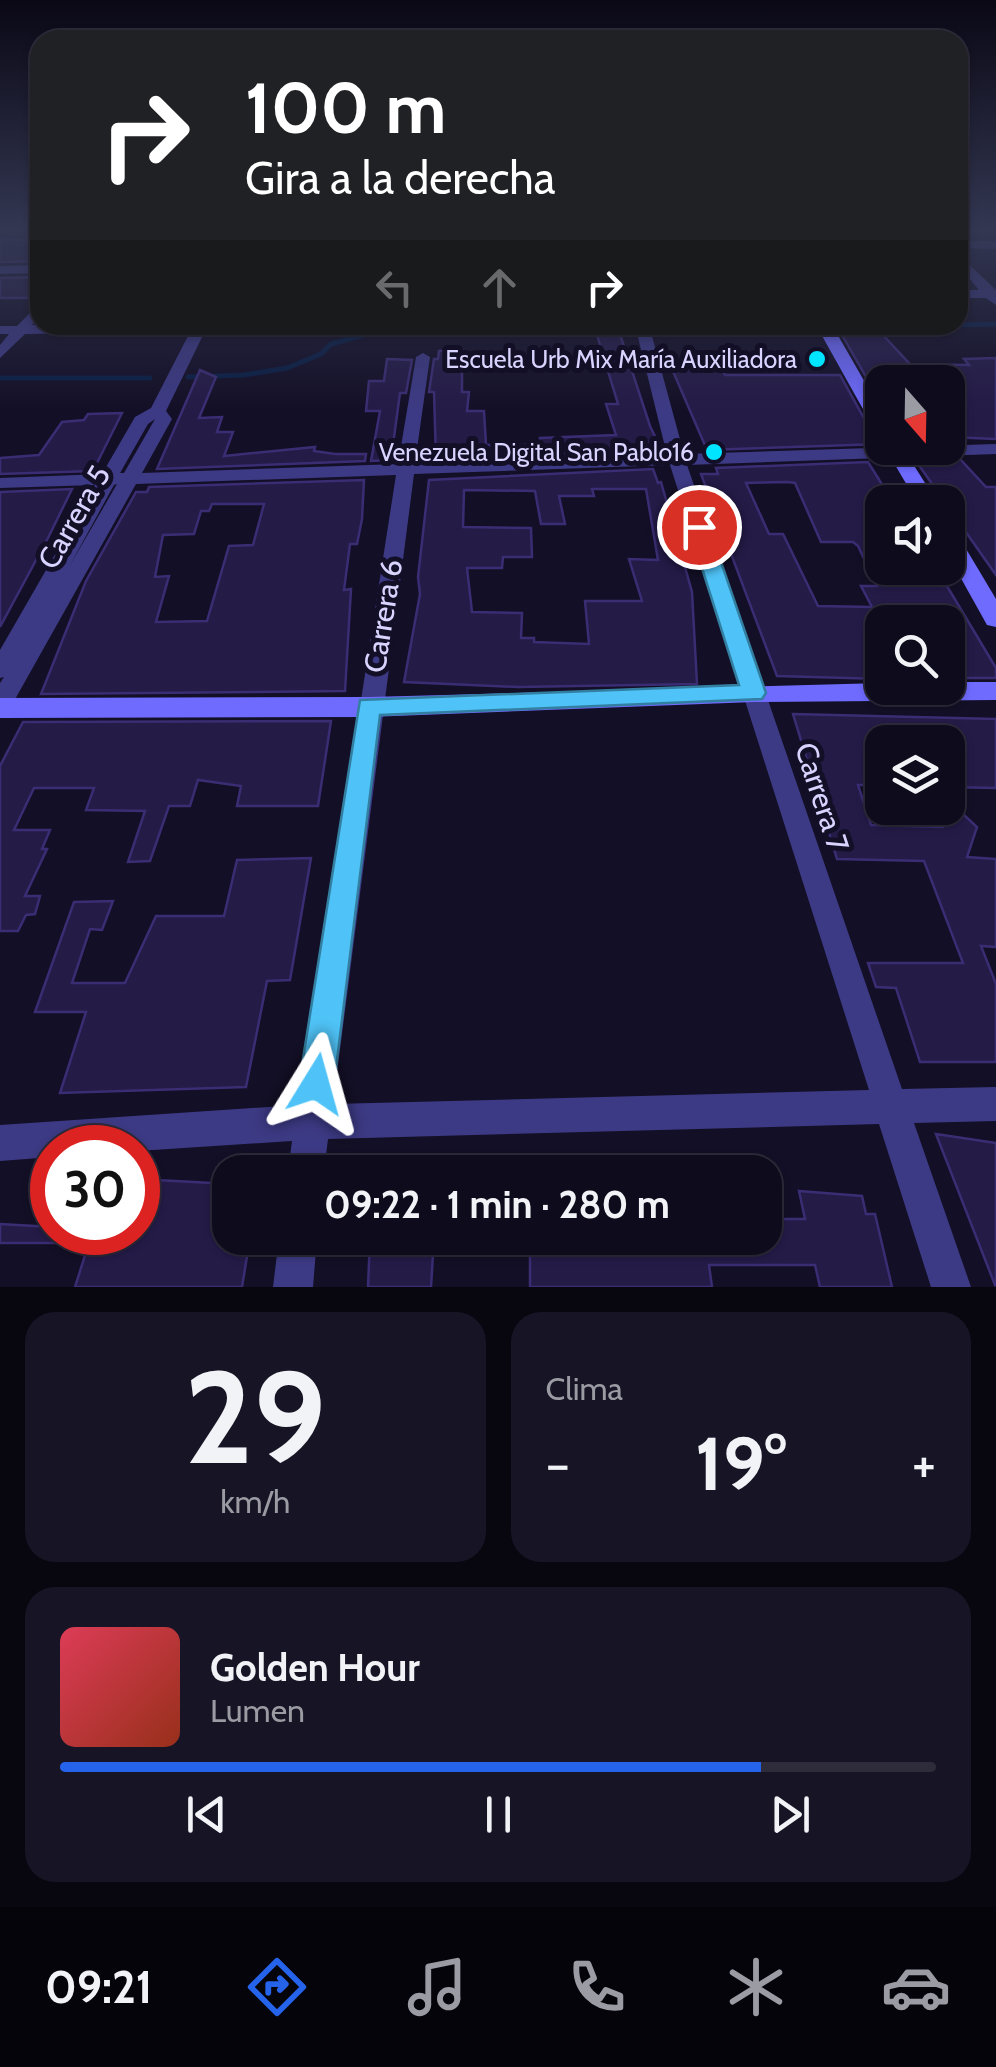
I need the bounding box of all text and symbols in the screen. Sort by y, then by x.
text: 100 m [245,65,446,151]
icon: right [80,70,210,200]
text: Gira a la derecha [245,151,555,205]
icon: left [367,260,422,315]
icon: ahead [472,260,527,315]
icon: right [577,260,632,315]
place label: Escuela Urb Mix María Auxiliadora [445,344,797,374]
marker: Escuela Urb Mix María Auxiliadora [806,348,828,370]
north arrow [865,365,965,465]
map controls [865,365,965,825]
place label: Venezuela Digital San Pablo16 [379,437,694,467]
marker: Venezuela Digital San Pablo16 [703,441,725,463]
street label: Carrera 5 [30,459,118,575]
pin [657,485,742,570]
button: sound [865,485,965,585]
icon: arrive [672,500,727,555]
street label: Carrera 6 [356,557,410,675]
button: search [865,605,965,705]
button: layers [865,725,965,825]
street label: Carrera 7 [787,738,857,856]
position arrow [264,1032,368,1136]
speed limit sign: 30 [30,1125,160,1255]
text: 09:22 · 1 min · 280 m [324,1181,670,1228]
text: 29 [184,1338,326,1496]
text: Clima [546,1369,623,1408]
text: 19° [695,1418,787,1509]
text: − [546,1430,570,1497]
text: + [912,1430,936,1497]
text: km/h [220,1482,290,1521]
text: Golden Hour [210,1644,420,1691]
text: Lumen [210,1691,305,1730]
icon: previous [179,1787,234,1842]
icon: pause [471,1787,526,1842]
icon: next [763,1787,818,1842]
icon: directions [242,1952,312,2022]
icon: music [402,1952,472,2022]
icon: phone [562,1952,632,2022]
icon: climate [721,1952,791,2022]
icon: car [881,1952,951,2022]
text: 09:21 [45,1960,152,2014]

